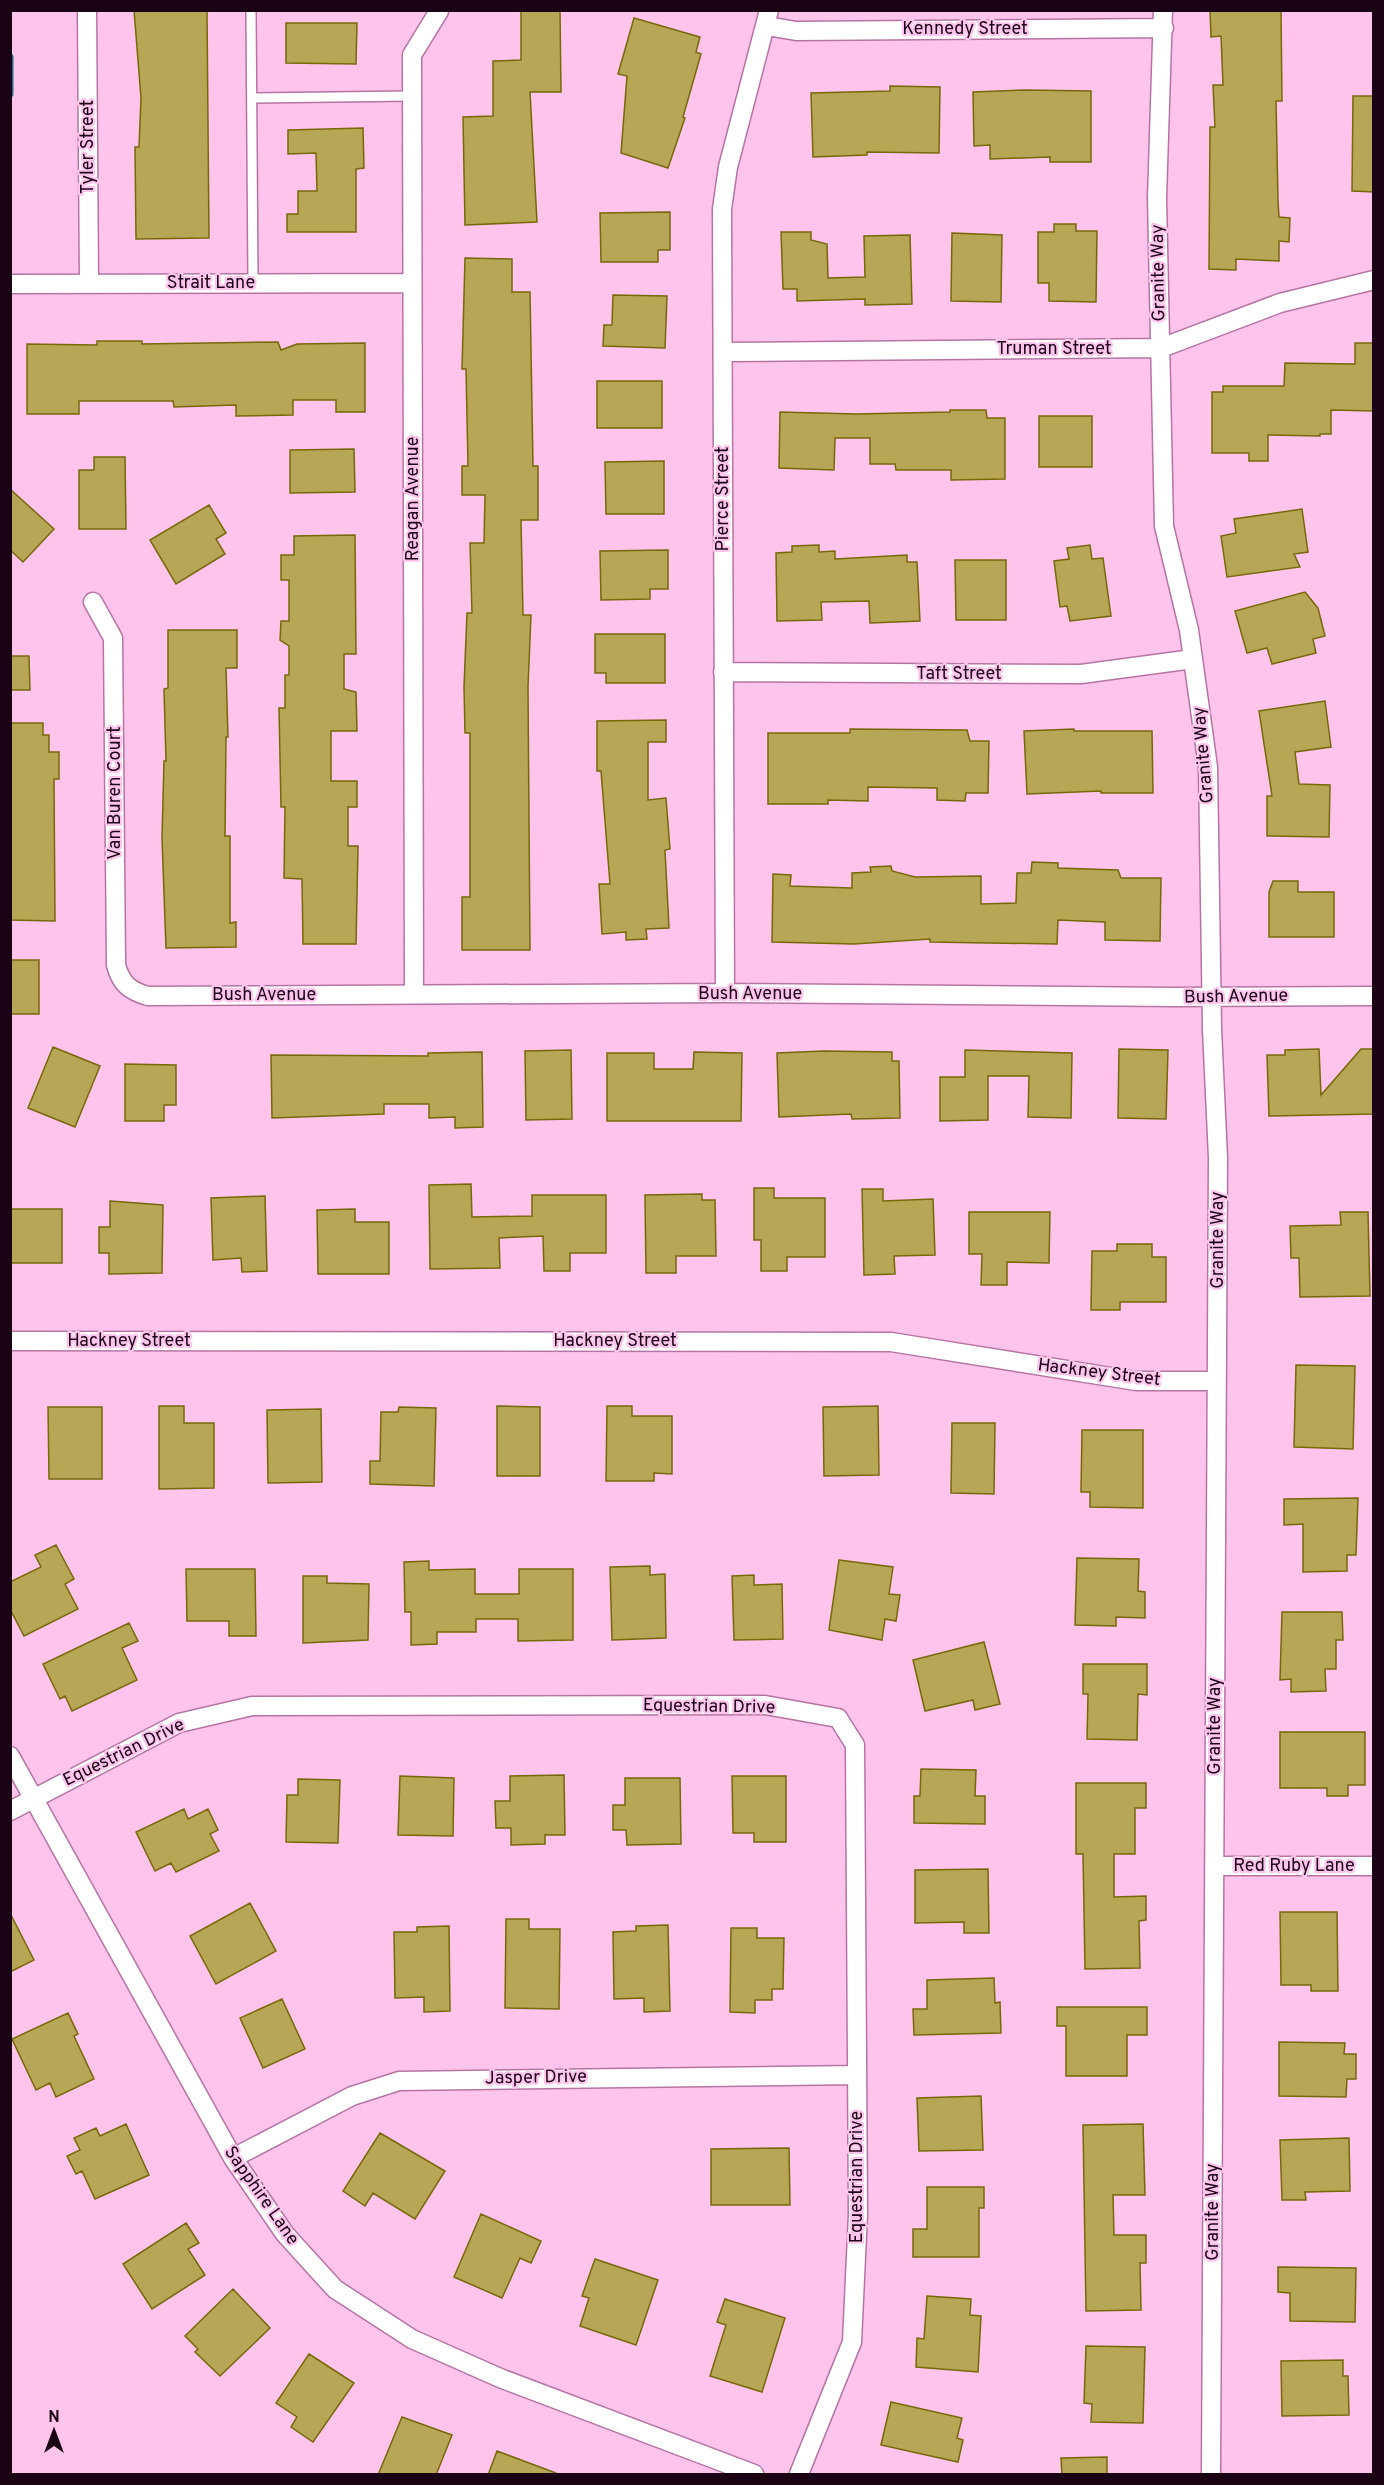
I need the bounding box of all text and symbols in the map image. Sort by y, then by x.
street label: Kennedy Street [902,18,1028,41]
street label: Tyler Street [77,100,100,194]
street label: Granite Way [1147,224,1171,322]
street label: Strait Lane [167,272,255,295]
street label: Truman Street [997,338,1111,361]
street label: Reagan Avenue [402,437,425,561]
street label: Pierce Street [712,447,735,551]
street label: Taft Street [916,663,1002,686]
street label: Granite Way [1188,706,1220,804]
street label: Van Buren Court [104,726,127,860]
street label: Bush Avenue [698,983,802,1006]
street label: Bush Avenue [212,984,316,1007]
street label: Bush Avenue [1184,985,1288,1009]
street label: Granite Way [1207,1191,1230,1289]
street label: Hackney Street [67,1330,191,1353]
street label: Hackney Street [553,1330,677,1353]
street label: Hackney Street [1036,1354,1162,1392]
street label: Granite Way [1204,1677,1227,1775]
street label: Equestrian Drive [643,1694,775,1720]
street label: Equestrian Drive [59,1714,189,1792]
street label: Red Ruby Lane [1233,1855,1355,1878]
street label: Jasper Drive [485,2066,587,2090]
street label: Equestrian Drive [846,2111,869,2243]
street label: Sapphire Lane [218,2142,304,2250]
street label: Granite Way [1202,2163,1225,2261]
north arrow [24,2401,84,2461]
text: N [48,2408,60,2428]

